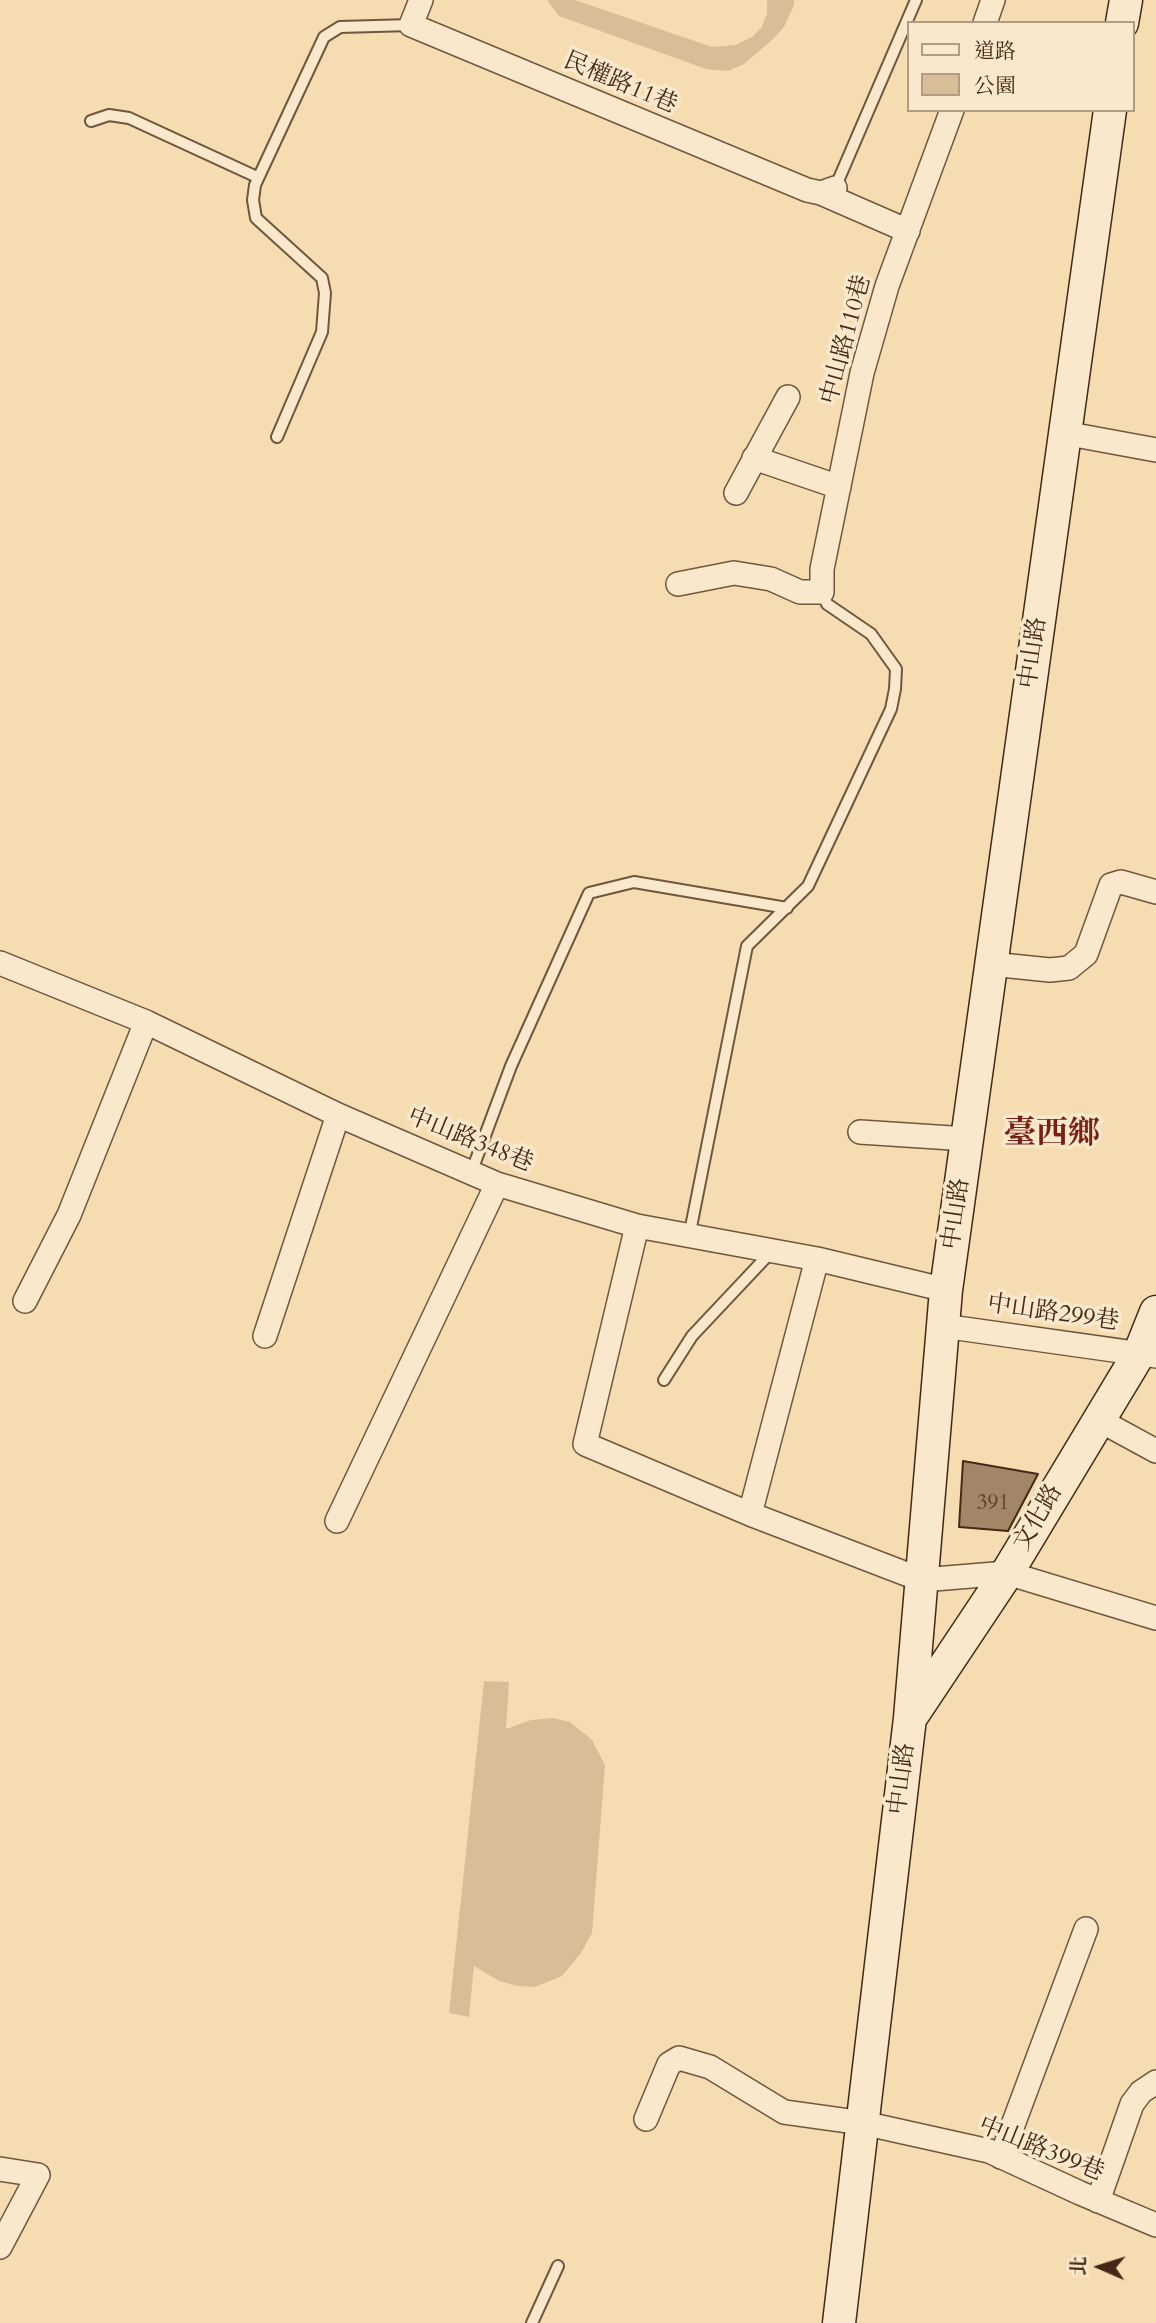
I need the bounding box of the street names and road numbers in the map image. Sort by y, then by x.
street label: 民權路11巷 [559,47,681,121]
street label: 中山路110巷 [816,272,878,408]
street label: 中山路 [1015,615,1053,691]
street label: 中山路348巷 [403,1103,537,1179]
street label: 中山路 [938,1176,976,1252]
street label: 中山路299巷 [985,1290,1121,1338]
street label: 文化路 [1009,1480,1069,1556]
street label: 中山路 [884,1742,922,1816]
street label: 中山路399巷 [974,2112,1108,2188]

